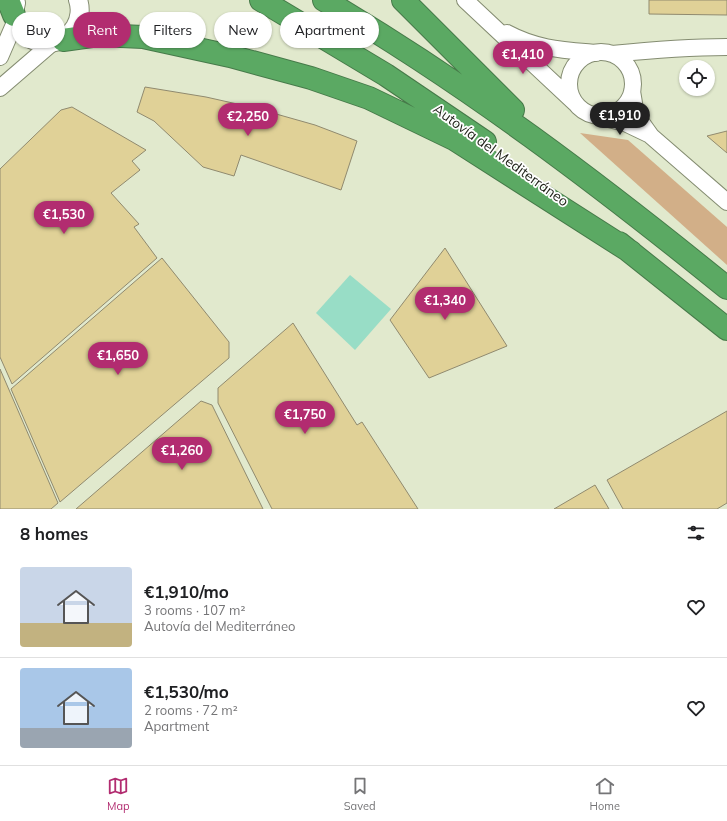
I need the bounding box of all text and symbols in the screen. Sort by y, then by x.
chip: Buy [12,12,65,48]
chip: Rent [73,12,131,48]
chip: Filters [139,12,206,48]
chip: New [214,12,272,48]
chip: Apartment [280,12,379,48]
pin: €1,410 [490,41,556,75]
text: €1,410 [502,46,544,62]
map controls [679,60,715,96]
button: locate [679,60,715,96]
street label: Autovía del Mediterráneo [430,100,572,210]
pin: €1,910 [587,102,653,136]
pin: €2,250 [215,103,281,137]
text: €1,910 [599,107,641,123]
text: €2,250 [227,108,269,124]
pin: €1,530 [31,201,97,235]
text: €1,530 [43,206,85,222]
pin: €1,340 [412,287,478,321]
text: €1,340 [424,292,466,308]
pin: €1,650 [85,342,151,376]
text: €1,650 [97,347,139,363]
pin: €1,750 [272,401,338,435]
text: €1,750 [284,406,326,422]
pin: €1,260 [149,437,215,471]
text: €1,260 [161,442,203,458]
icon: filters [685,522,707,544]
text: 8 homes [20,523,88,544]
text: €1,910/mo [144,581,229,602]
icon: home [52,583,100,631]
icon: heart [685,596,707,618]
text: 3 rooms · 107 m² [144,602,245,618]
text: Autovía del Mediterráneo [144,618,295,634]
text: €1,530/mo [144,681,229,702]
icon: home [52,684,100,732]
icon: heart [685,697,707,719]
text: 2 rooms · 72 m² [144,702,238,718]
text: Apartment [144,718,209,734]
tab: Map [107,775,130,813]
tab: Saved [344,775,376,813]
tab: Home [590,775,620,813]

